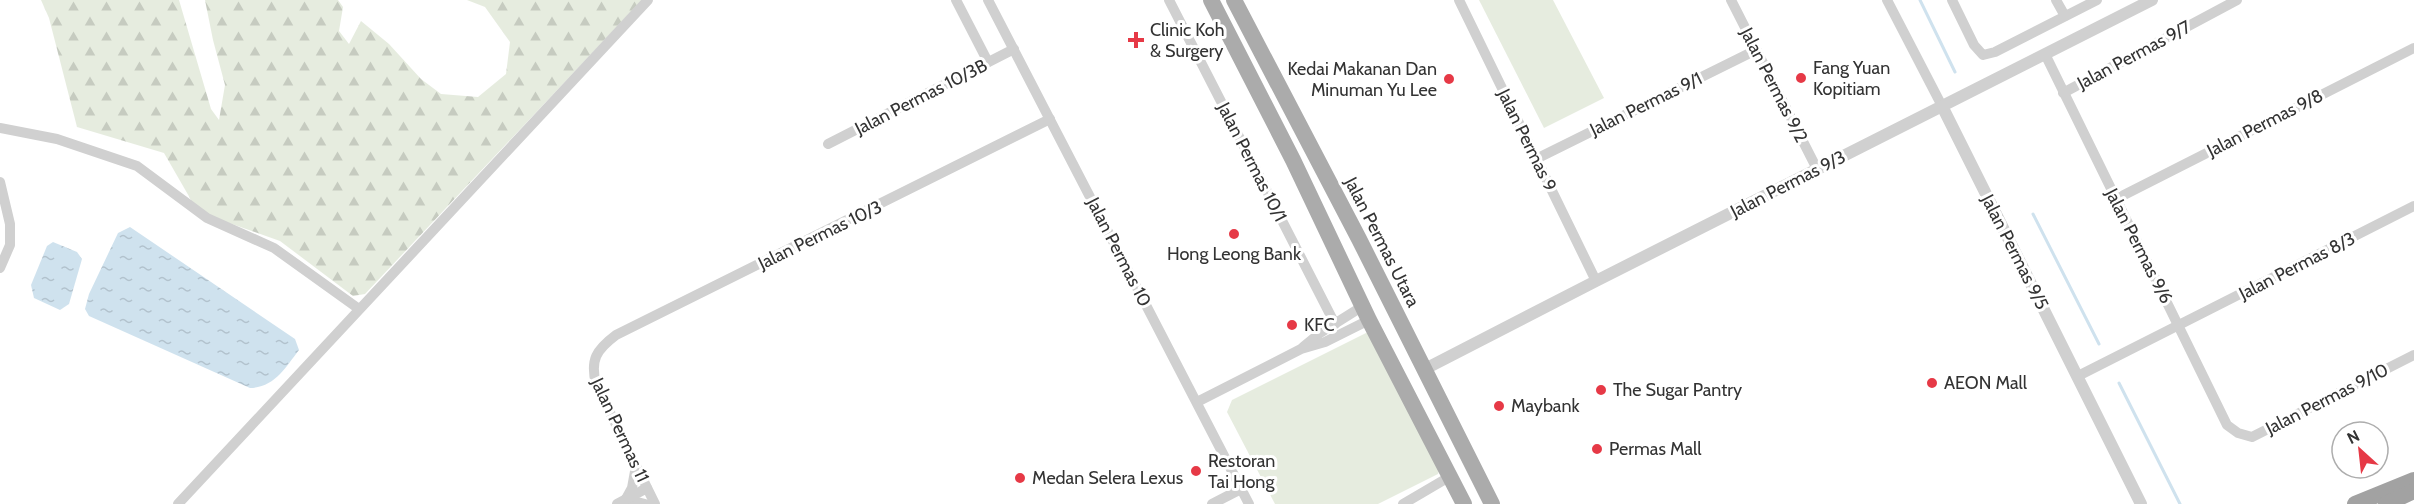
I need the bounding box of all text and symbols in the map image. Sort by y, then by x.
street label: Jalan Permas 9/7 [2073,16,2195,95]
place label: Clinic Koh & Surgery [1150,19,1225,62]
street label: Jalan Permas 9/2 [1735,23,1812,146]
marker: Clinic Koh & Surgery [1127,31,1145,49]
street label: Jalan Permas 10/3B [850,54,991,140]
place label: Fang Yuan Kopitiam [1813,57,1890,100]
place label: Kedai Makanan Dan Minuman Yu Lee [1287,58,1437,101]
street label: Jalan Permas 9/1 [1585,67,1706,141]
marker: Fang Yuan Kopitiam [1794,71,1808,85]
marker: Kedai Makanan Dan Minuman Yu Lee [1442,72,1456,86]
street label: Jalan Permas 9 [1492,84,1561,195]
street label: Jalan Permas 9/8 [2202,84,2327,162]
street label: Jalan Permas 10/1 [1212,98,1291,225]
street label: Jalan Permas 9/3 [1726,146,1849,223]
street label: Jalan Permas Utara [1339,173,1424,311]
street label: Jalan Permas 9/6 [2100,184,2177,307]
street label: Jalan Permas 9/5 [1976,190,2053,313]
street label: Jalan Permas 10 [1082,193,1156,310]
street label: Jalan Permas 10/3 [754,196,885,275]
marker: Hong Leong Bank [1227,227,1241,241]
street label: Jalan Permas 8/3 [2234,227,2359,305]
place label: Hong Leong Bank [1167,243,1302,265]
place label: KFC [1304,314,1335,336]
marker: KFC [1285,318,1299,332]
street label: Jalan Permas 9/10 [2261,359,2392,440]
place label: AEON Mall [1944,372,2028,394]
street label: Jalan Permas 11 [586,373,654,486]
marker: AEON Mall [1925,376,1939,390]
place label: The Sugar Pantry [1613,379,1742,401]
marker: The Sugar Pantry [1594,383,1608,397]
place label: Maybank [1511,395,1581,417]
marker: Maybank [1492,399,1506,413]
north arrow [2330,420,2390,480]
text: N [2344,426,2363,448]
place label: Permas Mall [1609,438,1702,460]
marker: Permas Mall [1590,442,1604,456]
place label: Restoran Tai Hong [1208,450,1275,493]
marker: Restoran Tai Hong [1189,464,1203,478]
place label: Medan Selera Lexus [1032,467,1183,489]
marker: Medan Selera Lexus [1013,471,1027,485]

